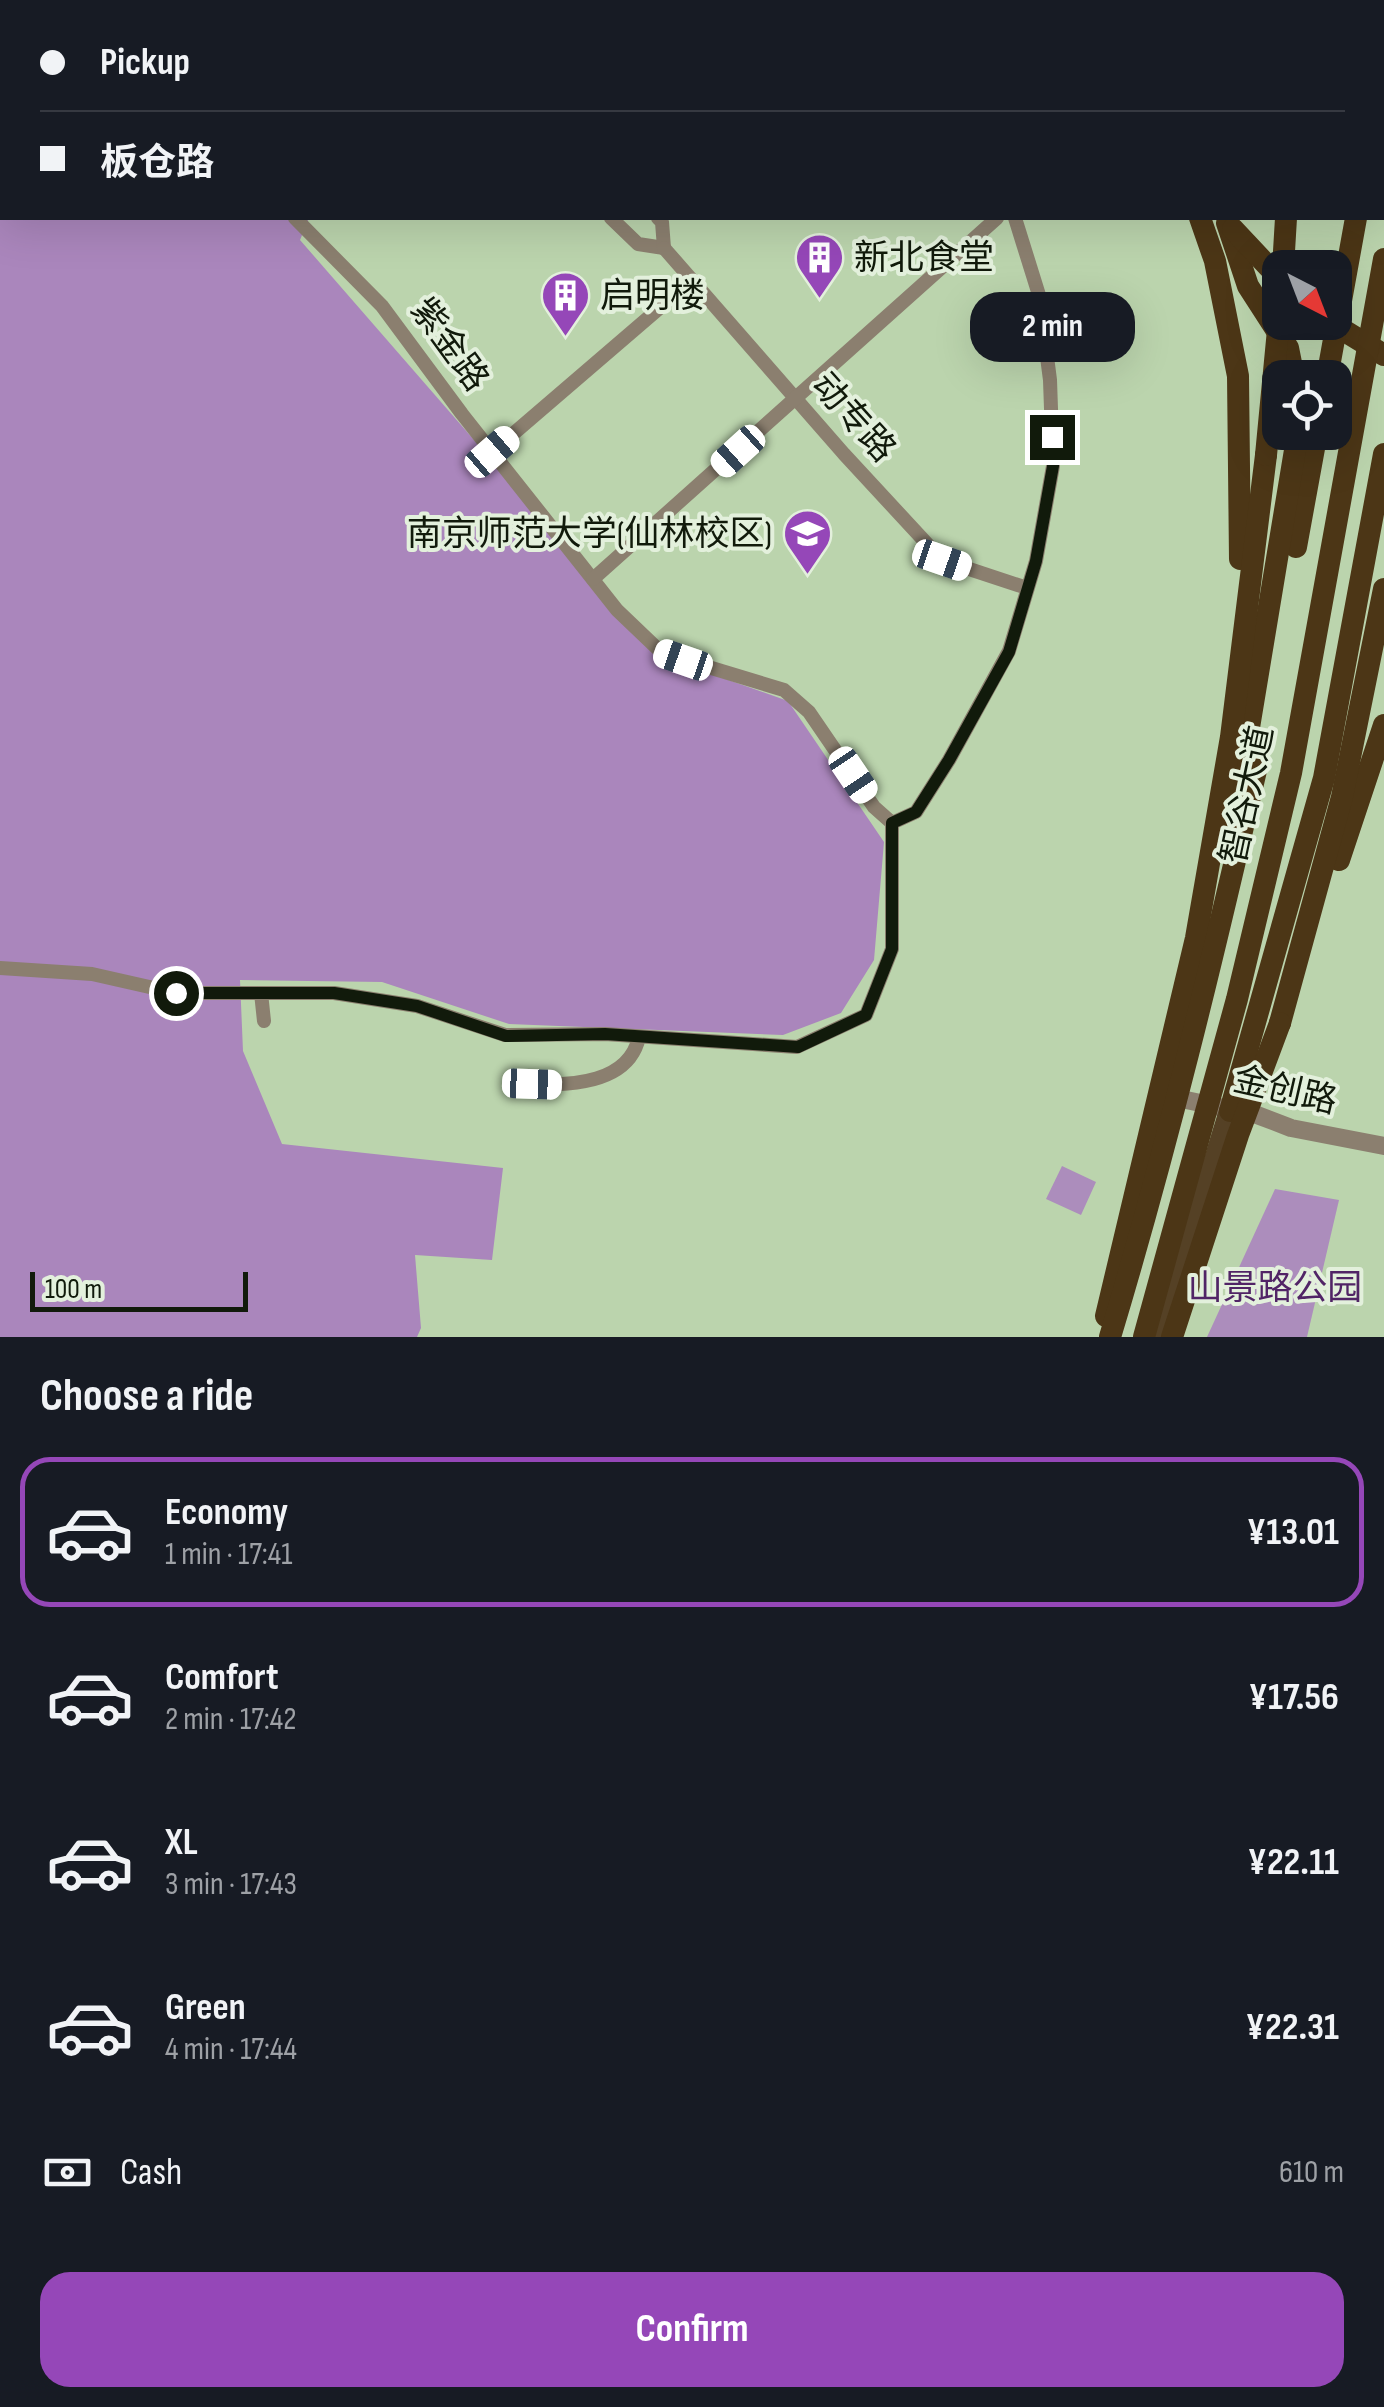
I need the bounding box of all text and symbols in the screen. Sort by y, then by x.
text: Pickup [100,40,190,85]
text: 板仓路 [100,141,214,186]
building icon: 新北食堂 [793,232,845,300]
place label: 新北食堂 [854,237,994,280]
north arrow [1262,250,1352,340]
map controls [1262,250,1352,450]
building icon: 启明楼 [539,270,591,338]
place label: 启明楼 [600,275,705,318]
street label: 紫金路 [401,290,497,400]
callout: 2 min [970,292,1134,362]
text: 2 min [1022,307,1083,346]
button: locate [1262,360,1352,450]
street label: 动专路 [802,365,904,471]
route end [1030,415,1075,460]
car [706,420,770,482]
car [460,421,524,483]
school or university icon: 南京师范大学(仙林校区) [781,508,833,576]
place label: 南京师范大学(仙林校区) [407,513,772,556]
car [909,536,975,584]
car [650,636,716,684]
street label: 智谷大道 [1212,722,1284,868]
car [824,742,882,808]
route start [154,971,199,1016]
street label: 金创路 [1229,1058,1341,1124]
car [501,1068,563,1100]
scale bar [30,1267,248,1312]
park label: 山景路公园 [1187,1267,1363,1310]
text: 100 m [45,1273,102,1306]
text: Choose a ride [40,1369,253,1424]
icon: car [45,1487,135,1577]
text: Economy [165,1490,288,1535]
text: ¥13.01 [1247,1510,1339,1555]
text: 1 min · 17:41 [165,1535,292,1574]
icon: car [45,1652,135,1742]
text: Comfort [165,1655,279,1700]
text: ¥17.56 [1249,1675,1339,1720]
text: 2 min · 17:42 [165,1700,297,1739]
icon: car [45,1817,135,1907]
text: XL [165,1820,198,1865]
text: ¥22.11 [1247,1840,1339,1885]
text: 3 min · 17:43 [165,1865,297,1904]
icon: car [45,1982,135,2072]
text: Green [165,1985,246,2030]
text: ¥22.31 [1246,2005,1339,2050]
text: 4 min · 17:44 [165,2030,297,2069]
icon: cash [40,2145,95,2200]
text: Cash [120,2150,182,2195]
text: 610 m [1279,2153,1344,2192]
button: Confirm [40,2272,1344,2387]

